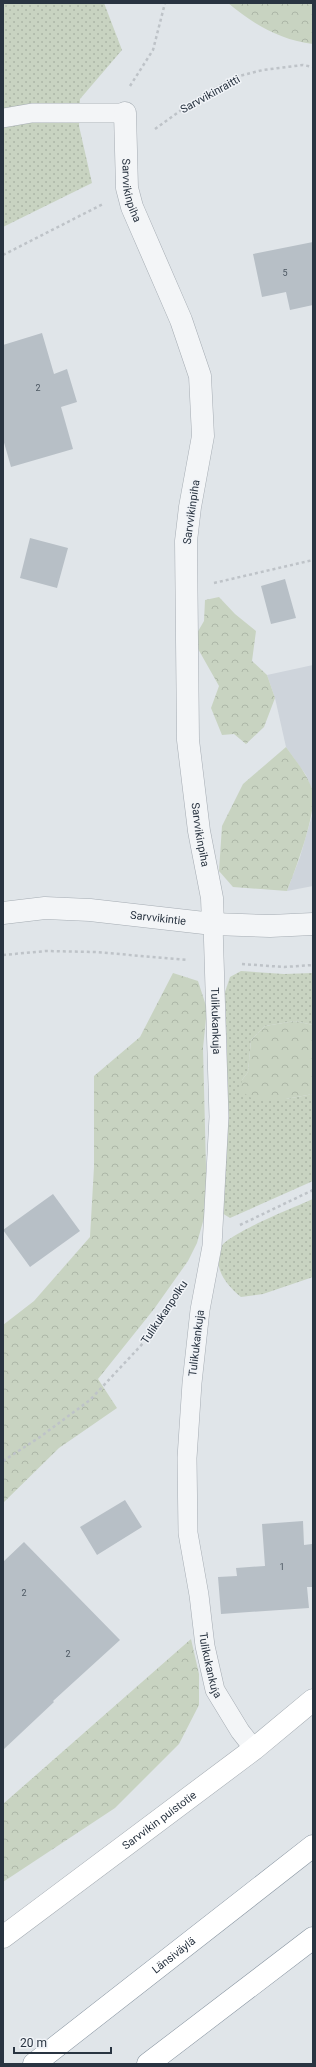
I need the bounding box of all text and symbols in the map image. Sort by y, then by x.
street label: Sarvvikinraitti [178,73,242,116]
street label: Sarvvikinpiha [119,158,144,224]
house number: 5 [282,268,288,278]
house number: 2 [35,383,41,393]
street label: Sarvvikinpiha [181,479,202,545]
street label: Sarvvikinpiha [189,802,212,868]
street label: Sarvvikintie [130,909,187,928]
street label: Tulikukankuja [208,987,223,1055]
street label: Tulikukanpolku [138,1278,190,1346]
street label: Tulikukankuja [186,1309,207,1377]
house number: 1 [279,1562,285,1572]
house number: 2 [21,1588,27,1598]
street label: Tulikukankuja [196,1632,224,1701]
house number: 2 [65,1649,71,1659]
street label: Sarvvikin puistotie [120,1788,199,1852]
street label: Länsiväylä [150,1934,198,1976]
scale bar [14,2029,111,2055]
text: 20 m [20,2036,47,2050]

